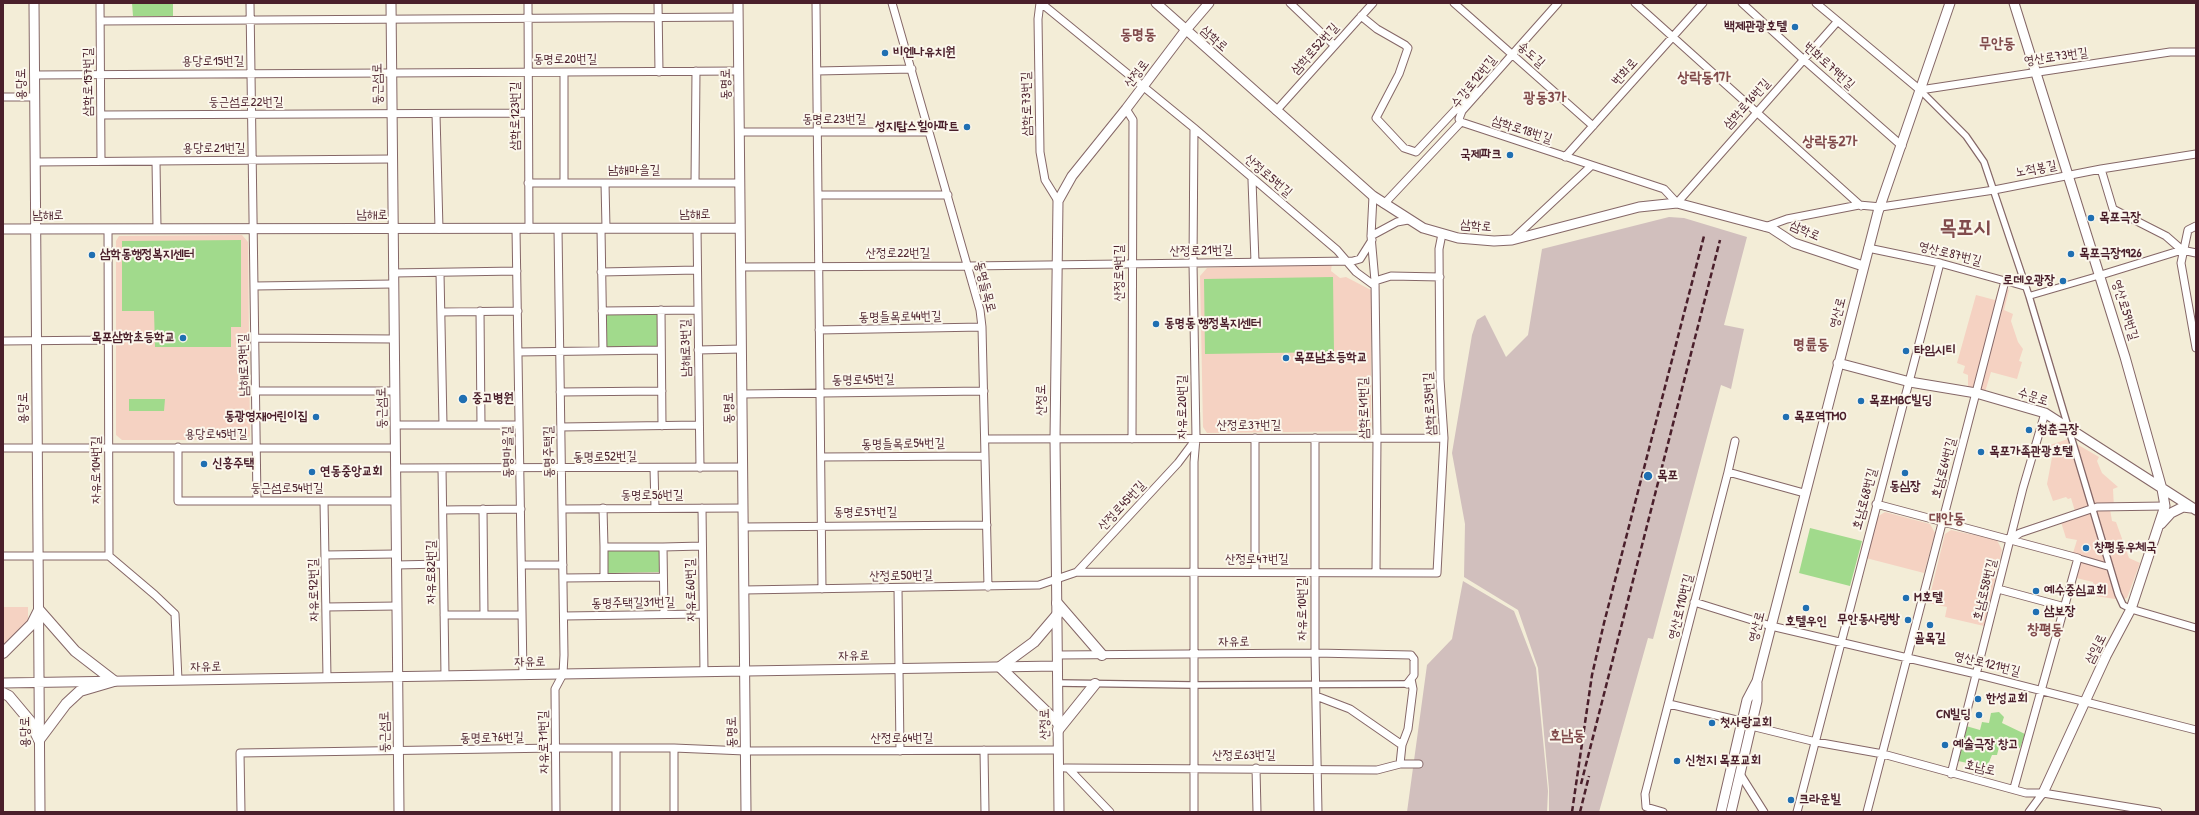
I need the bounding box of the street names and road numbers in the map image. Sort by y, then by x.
street label: 삼학로52번길 [1288,20,1342,78]
street label: 삼학로 [1197,23,1231,55]
street label: 송도길 [1514,39,1548,71]
street label: 번화로79번길 [1800,39,1858,93]
street label: 영산로73번길 [2023,45,2089,69]
street label: 삼학로157번길 [81,48,97,116]
street label: 동명로20번길 [533,52,597,68]
street label: 수강로12번길 [1448,53,1500,111]
street label: 용당로15번길 [182,54,244,70]
street label: 번화로 [1609,55,1641,89]
street label: 산정로 [1121,57,1153,91]
street label: 둥근섬로 [370,63,386,105]
street label: 용당로 [14,68,30,100]
street label: 동명로 [718,68,734,100]
street label: 삼학로73번길 [1019,72,1035,136]
street label: 삼학로16번길 [1720,76,1774,132]
street label: 삼학로123번길 [508,82,524,150]
street label: 둥근섬로22번길 [209,95,283,111]
street label: 동명로23번길 [802,112,866,128]
street label: 삼학로18번길 [1490,113,1554,147]
street label: 용당로21번길 [182,141,246,157]
street label: 산정로5번길 [1241,151,1295,201]
street label: 노적봉길 [2014,157,2058,181]
street label: 남해마을길 [608,163,660,179]
street label: 남해로 [356,207,388,223]
street label: 남해로 [679,207,711,223]
street label: 남해로 [32,208,64,224]
street label: 삼학로 [1460,217,1492,235]
street label: 삼학로 [1787,217,1823,245]
street label: 영산로87번길 [1917,239,1983,269]
street label: 산정로21번길 [1169,243,1233,259]
street label: 산정로9번길 [1112,244,1128,302]
street label: 산정로22번길 [866,246,930,262]
street label: 동명들목로 [971,260,999,314]
street label: 영산로59번길 [2108,278,2142,342]
street label: 영산로 [1827,296,1849,330]
street label: 동명들목로44번길 [858,308,942,326]
street label: 남해로3번길 [678,319,694,377]
street label: 남해로39번길 [236,333,252,397]
street label: 동명로45번길 [832,372,894,388]
street label: 삼학로35번길 [1421,372,1439,436]
street label: 자유로20번길 [1175,375,1191,439]
street label: 삼학로41번길 [1356,377,1372,439]
street label: 산정로 [1034,384,1050,416]
street label: 수문로 [2016,385,2050,409]
street label: 둥근섬로 [374,387,390,429]
street label: 용당로 [16,392,32,424]
street label: 동명로 [721,392,737,424]
street label: 산정로37번길 [1217,418,1281,434]
street label: 동명마을길 [500,426,516,478]
street label: 동명주택길 [541,426,557,478]
street label: 용당로45번길 [185,427,247,443]
street label: 동명들목로54번길 [861,435,945,453]
street label: 자유로104번길 [89,436,105,504]
street label: 호남로64번길 [1928,436,1960,500]
street label: 동명로52번길 [573,449,637,465]
street label: 호남로68번길 [1849,466,1881,532]
street label: 산정로45번길 [1095,478,1149,534]
street label: 둥근섬로54번길 [250,481,324,497]
street label: 동명로56번길 [621,488,683,504]
street label: 동명로57번길 [833,505,897,521]
street label: 자유로82번길 [424,540,440,604]
street label: 산정로47번길 [1225,552,1289,568]
street label: 호남로58번길 [1970,557,2000,623]
street label: 자유로92번길 [306,558,322,622]
street label: 자유로60번길 [683,558,699,622]
street label: 산정로50번길 [869,568,933,584]
street label: 영산로110번길 [1665,572,1697,642]
street label: 자유로10번길 [1295,578,1311,640]
street label: 동명주택길31번길 [591,594,675,612]
street label: 영산로 [1746,610,1768,644]
street label: 삼일로 [2082,631,2110,667]
street label: 자유로 [1218,634,1250,650]
street label: 자유로 [838,648,870,664]
street label: 영산로121번길 [1952,648,2022,680]
street label: 자유로 [514,654,546,670]
street label: 자유로 [190,659,222,675]
street label: 산정로 [1037,708,1053,740]
street label: 자유로71번길 [536,710,552,774]
street label: 둥근섬로 [377,711,393,753]
street label: 용당로 [18,716,34,748]
street label: 동명로 [724,716,740,748]
street label: 동명로76번길 [460,730,524,746]
street label: 산정로64번길 [871,731,933,747]
street label: 산정로63번길 [1212,748,1276,764]
street label: 호남로 [1963,757,1997,779]

